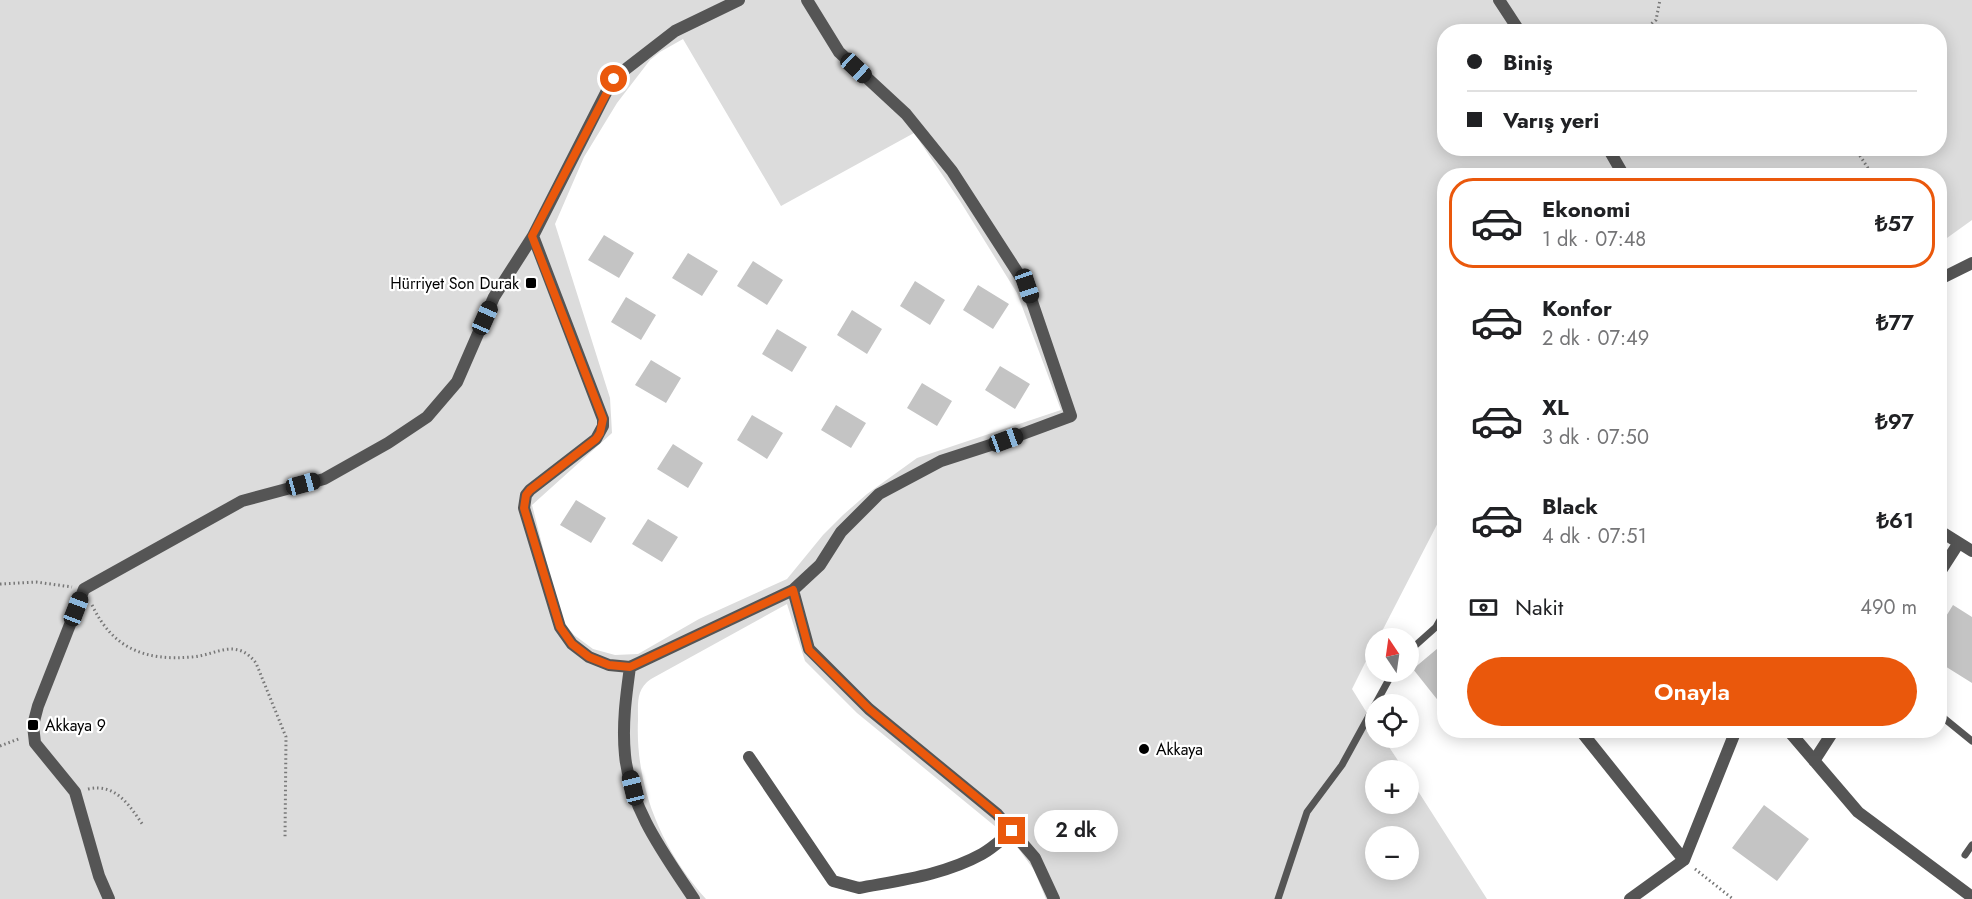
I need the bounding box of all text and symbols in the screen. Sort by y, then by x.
text: Biniş [1503,46,1552,78]
car [837,49,875,87]
route start [600,65,627,92]
text: Varış yeri [1503,104,1599,136]
text: Ekonomi [1542,193,1630,225]
icon: car [1470,196,1524,250]
text: ₺57 [1875,207,1914,239]
text: 1 dk · 07:48 [1542,225,1646,254]
car [1013,266,1041,306]
place label: Hürriyet Son Durak [390,272,520,295]
marker: Hürriyet Son Durak [524,276,538,290]
text: Konfor [1542,292,1612,324]
icon: car [1470,295,1524,349]
car [469,298,501,338]
text: ₺77 [1876,306,1914,338]
text: 2 dk · 07:49 [1542,324,1649,353]
text: XL [1542,391,1569,423]
icon: car [1470,394,1524,448]
text: ₺97 [1875,405,1914,437]
text: 3 dk · 07:50 [1542,423,1649,452]
car [986,425,1026,455]
car [283,471,323,497]
text: Black [1542,490,1598,522]
icon: car [1470,493,1524,547]
text: ₺61 [1877,504,1914,536]
text: 4 dk · 07:51 [1542,522,1647,551]
car [61,589,91,629]
icon: cash [1467,591,1500,624]
text: Nakit [1515,591,1563,623]
text: 490 m [1860,593,1917,622]
north arrow [1365,628,1419,682]
map controls [1365,628,1419,880]
button: Onayla [1467,657,1917,726]
button: locate [1365,694,1419,748]
place label: Akkaya 9 [45,714,106,737]
marker: Akkaya 9 [26,718,40,732]
place label: Akkaya [1156,738,1203,761]
marker: Akkaya [1137,742,1151,756]
button: + [1365,760,1419,814]
car [620,768,646,808]
callout: 2 dk [1033,810,1117,852]
text: 2 dk [1055,816,1097,845]
route end [998,817,1025,844]
button: − [1365,826,1419,880]

